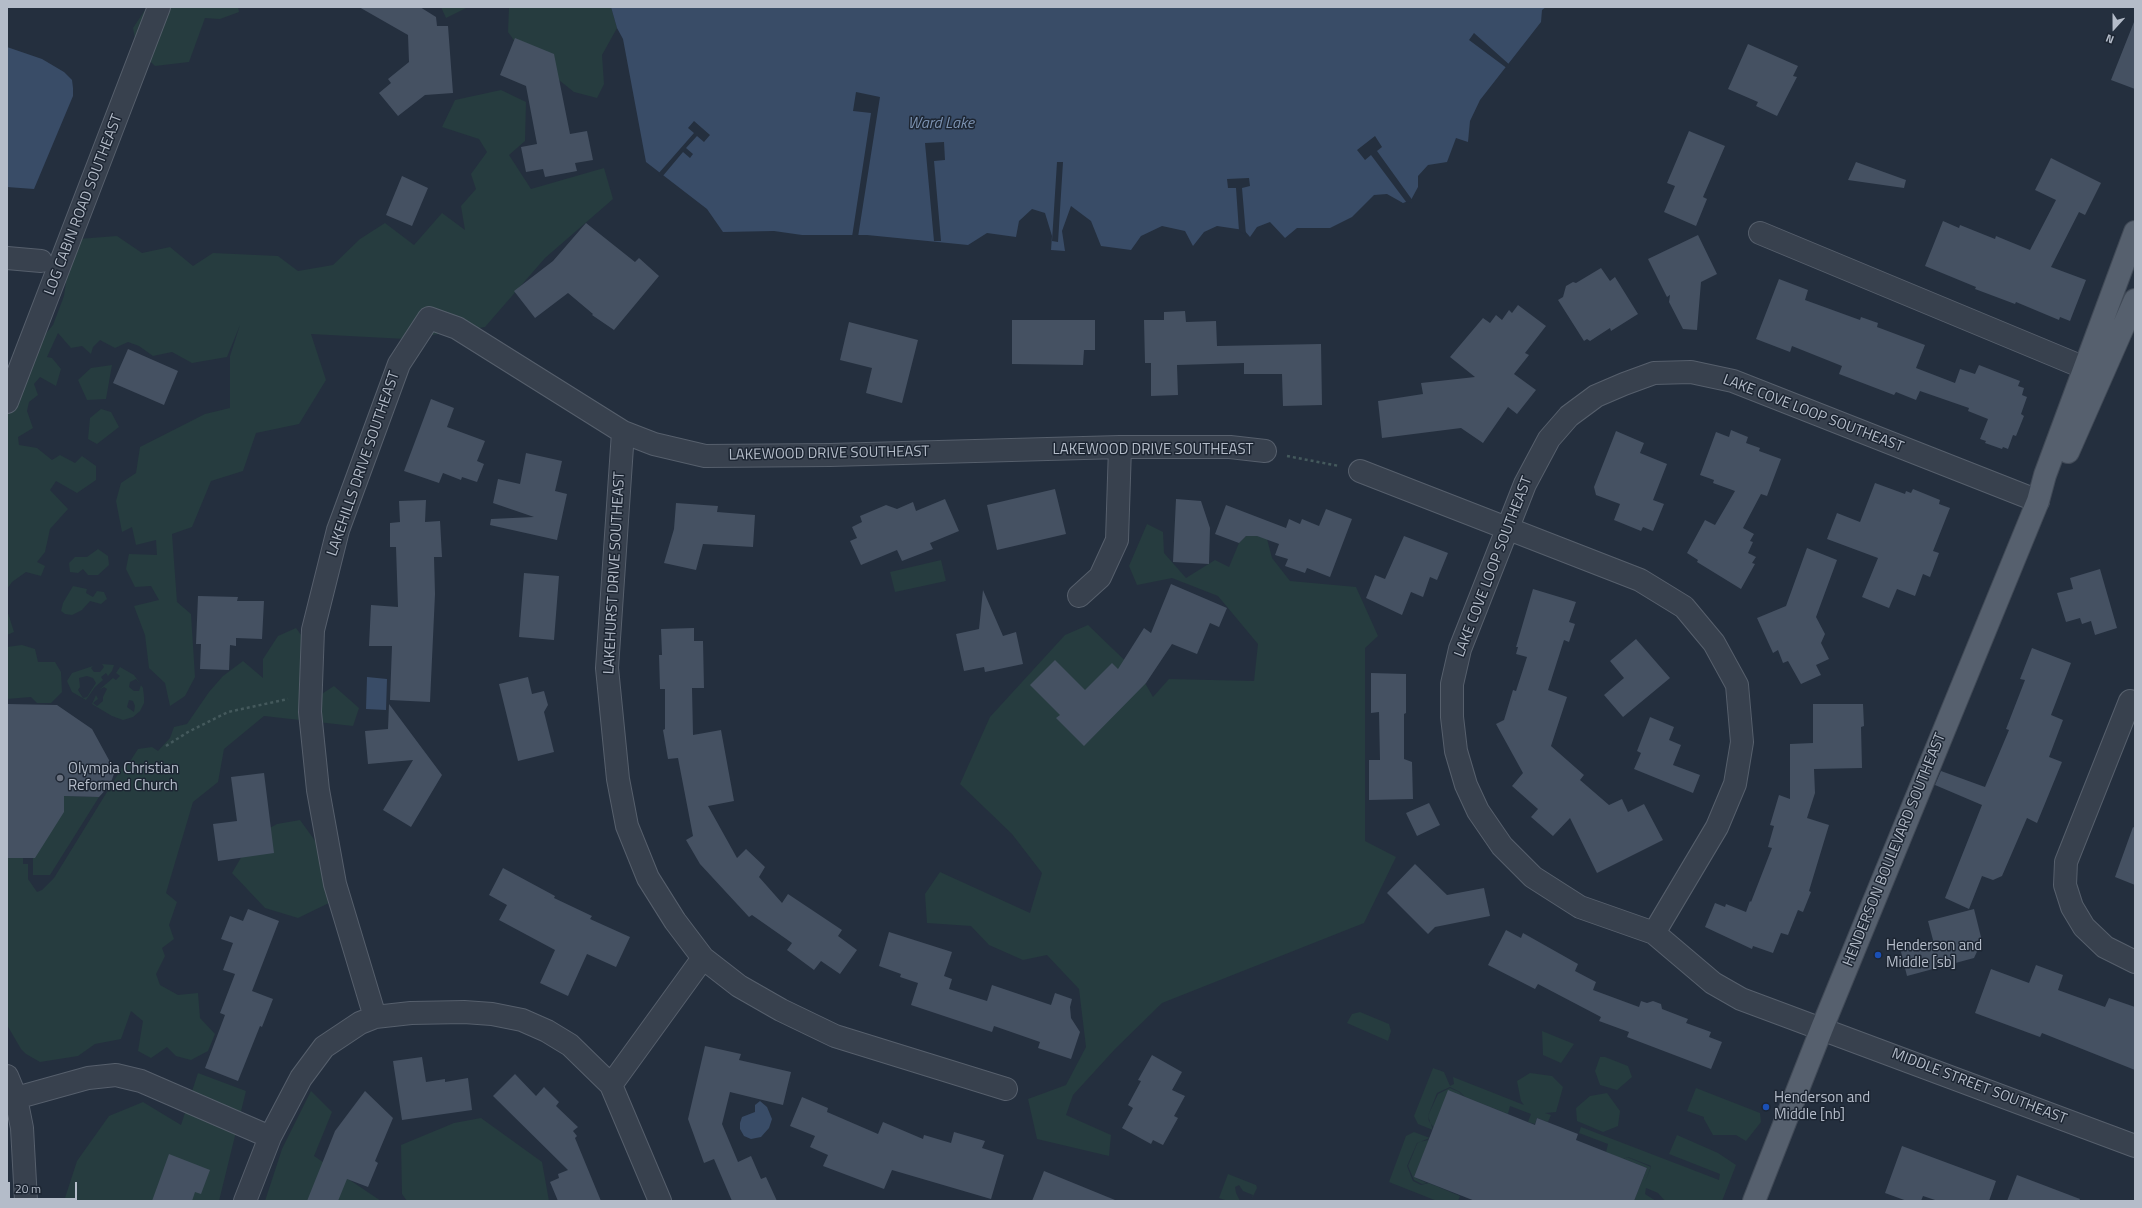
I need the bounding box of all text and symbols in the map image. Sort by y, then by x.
north arrow [2094,8,2134,48]
text: N [2103,30,2116,48]
street label: LOG CABIN ROAD SOUTHEAST [41,112,127,298]
water label: Ward Lake [908,114,974,134]
street label: LAKEHILLS DRIVE SOUTHEAST [324,369,404,559]
street label: LAKE COVE LOOP SOUTHEAST [1720,371,1906,457]
street label: LAKEWOOD DRIVE SOUTHEAST [1053,441,1253,459]
street label: LAKEWOOD DRIVE SOUTHEAST [728,443,930,465]
street label: LAKEHURST DRIVE SOUTHEAST [601,471,629,675]
street label: LAKE COVE LOOP SOUTHEAST [1451,474,1537,660]
street label: HENDERSON BOULEVARD SOUTHEAST [1840,731,1950,969]
place label: Olympia Christian Reformed Church [68,760,179,795]
marker: Olympia Christian Reformed Church [55,773,65,783]
place label: Henderson and Middle [sb] [1886,937,1982,972]
marker: Henderson and Middle [sb] [1873,950,1883,960]
street label: MIDDLE STREET SOUTHEAST [1889,1045,2069,1129]
place label: Henderson and Middle [nb] [1774,1089,1870,1124]
marker: Henderson and Middle [nb] [1761,1102,1771,1112]
scale bar [10,1174,79,1200]
text: 20 m [15,1179,41,1198]

